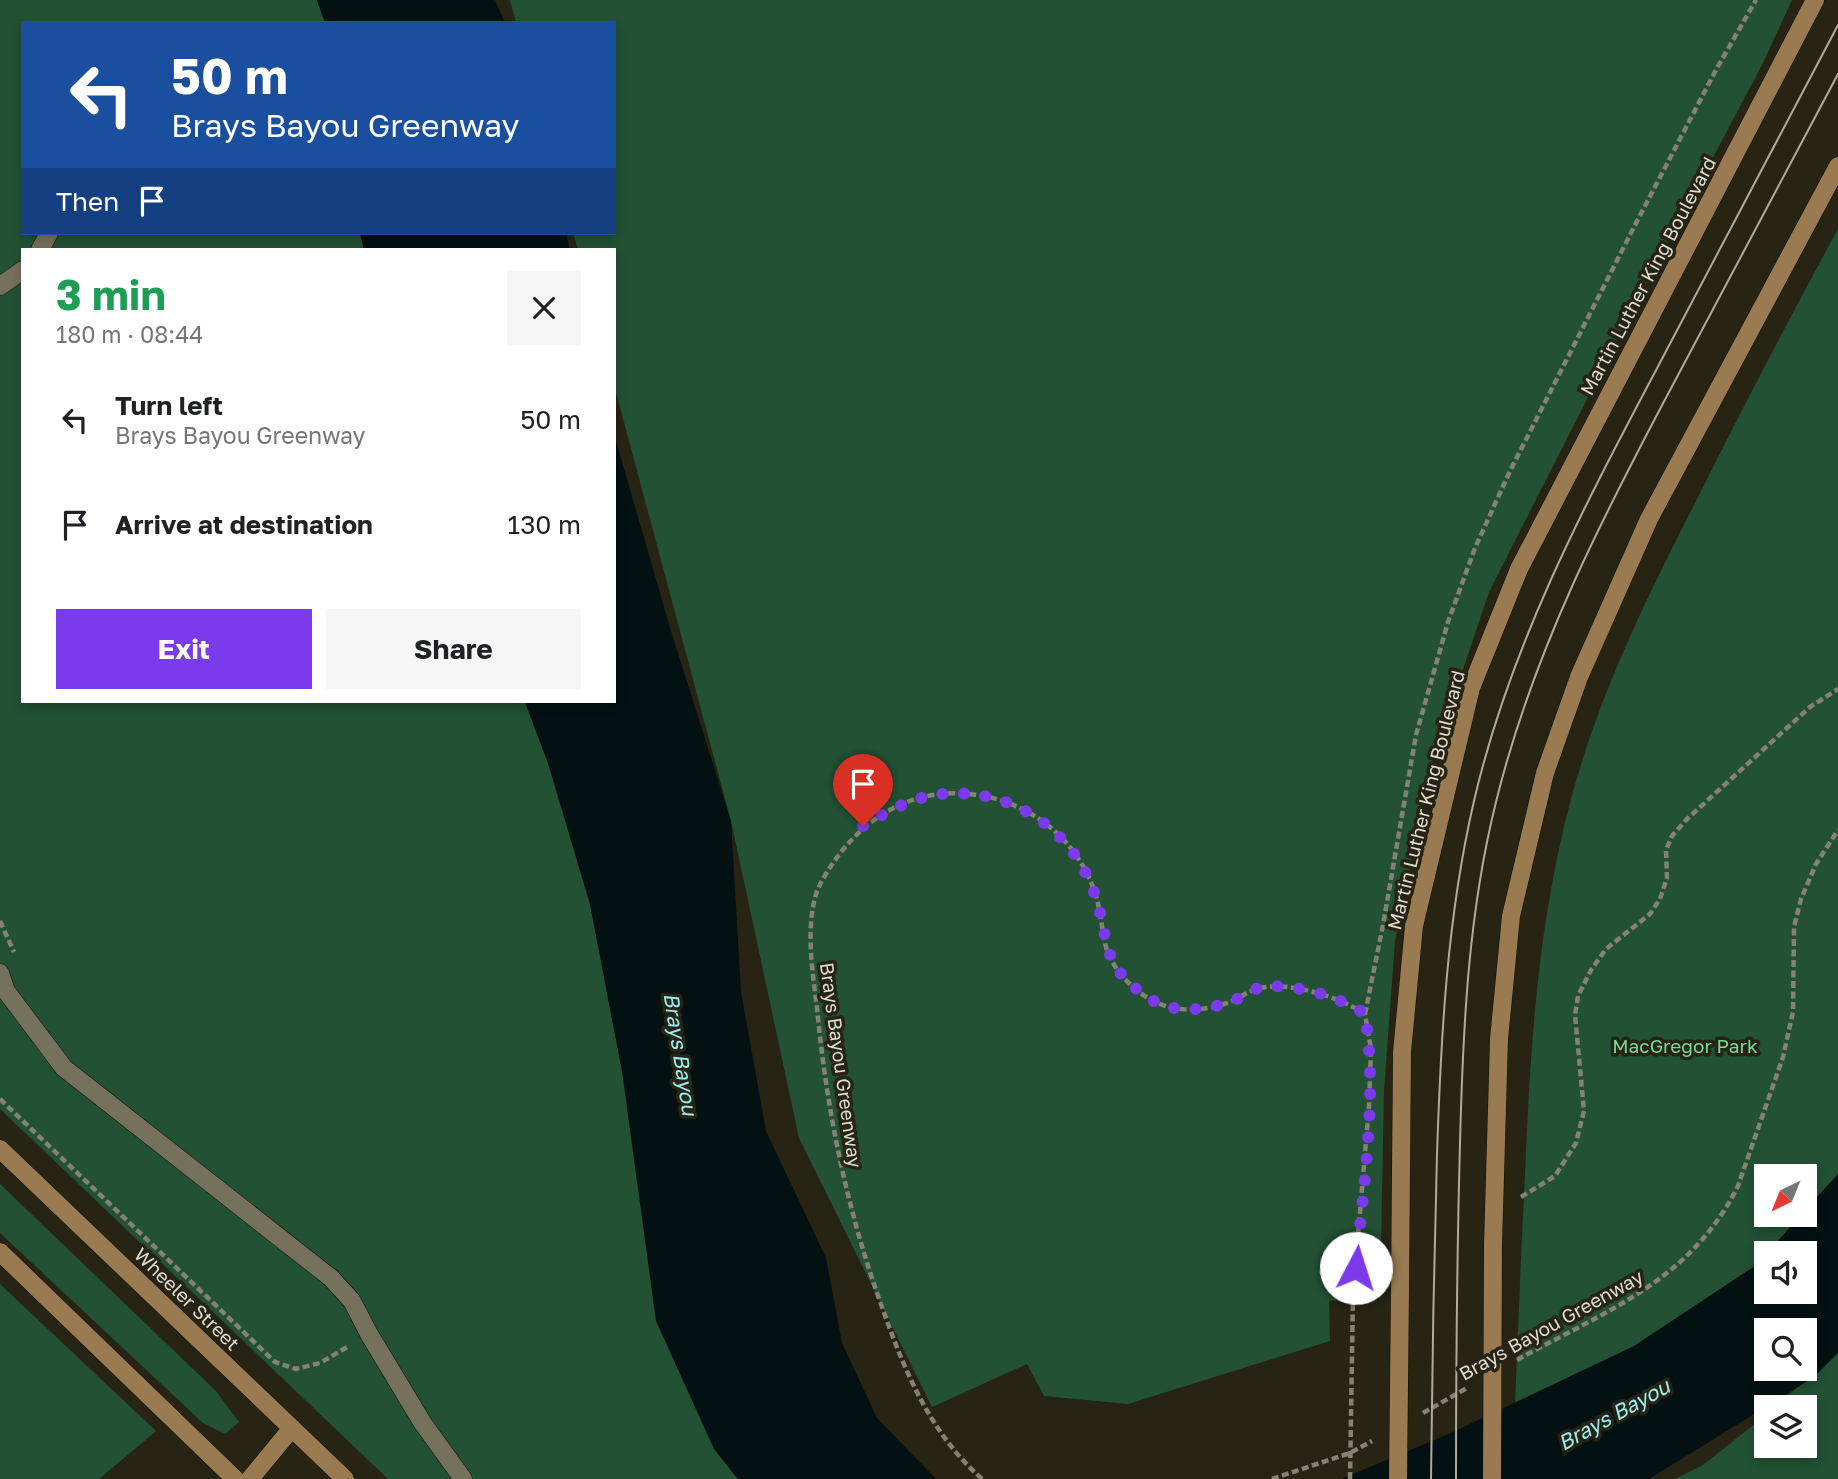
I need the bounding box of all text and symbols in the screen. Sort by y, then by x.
text: 50 m [171,46,288,105]
icon: left [56,49,147,140]
text: Brays Bayou Greenway [171,106,519,144]
street label: Martin Luther King Boulevard [1575,153,1720,399]
icon: arrive [133,182,171,220]
text: Then [56,186,119,217]
text: 3 min [56,269,166,319]
button: close [507,271,581,345]
text: 180 m · 08:44 [56,320,203,348]
text: Turn left [115,390,223,421]
icon: left [56,401,94,439]
text: 50 m [520,404,581,435]
text: Brays Bayou Greenway [115,421,365,449]
icon: arrive [56,506,94,544]
text: Arrive at destination [115,509,373,540]
text: 130 m [508,509,581,540]
button: Exit [56,609,312,689]
button: Share [326,609,581,689]
street label: Martin Luther King Boulevard [1382,668,1469,932]
pin [833,754,893,826]
icon: arrive [844,765,882,803]
street label: Brays Bayou Greenway [816,961,867,1169]
water label: Brays Bayou [658,991,704,1118]
park label: MacGregor Park [1612,1034,1758,1057]
north arrow [1754,1164,1816,1227]
map controls [1754,1164,1817,1458]
position arrow [1319,1231,1393,1305]
button: sound [1754,1241,1817,1304]
street label: Wheeler Street [130,1243,245,1355]
street label: Brays Bayou Greenway [1455,1264,1647,1385]
button: search [1754,1318,1817,1381]
water label: Brays Bayou [1553,1372,1675,1456]
button: layers [1754,1395,1817,1458]

